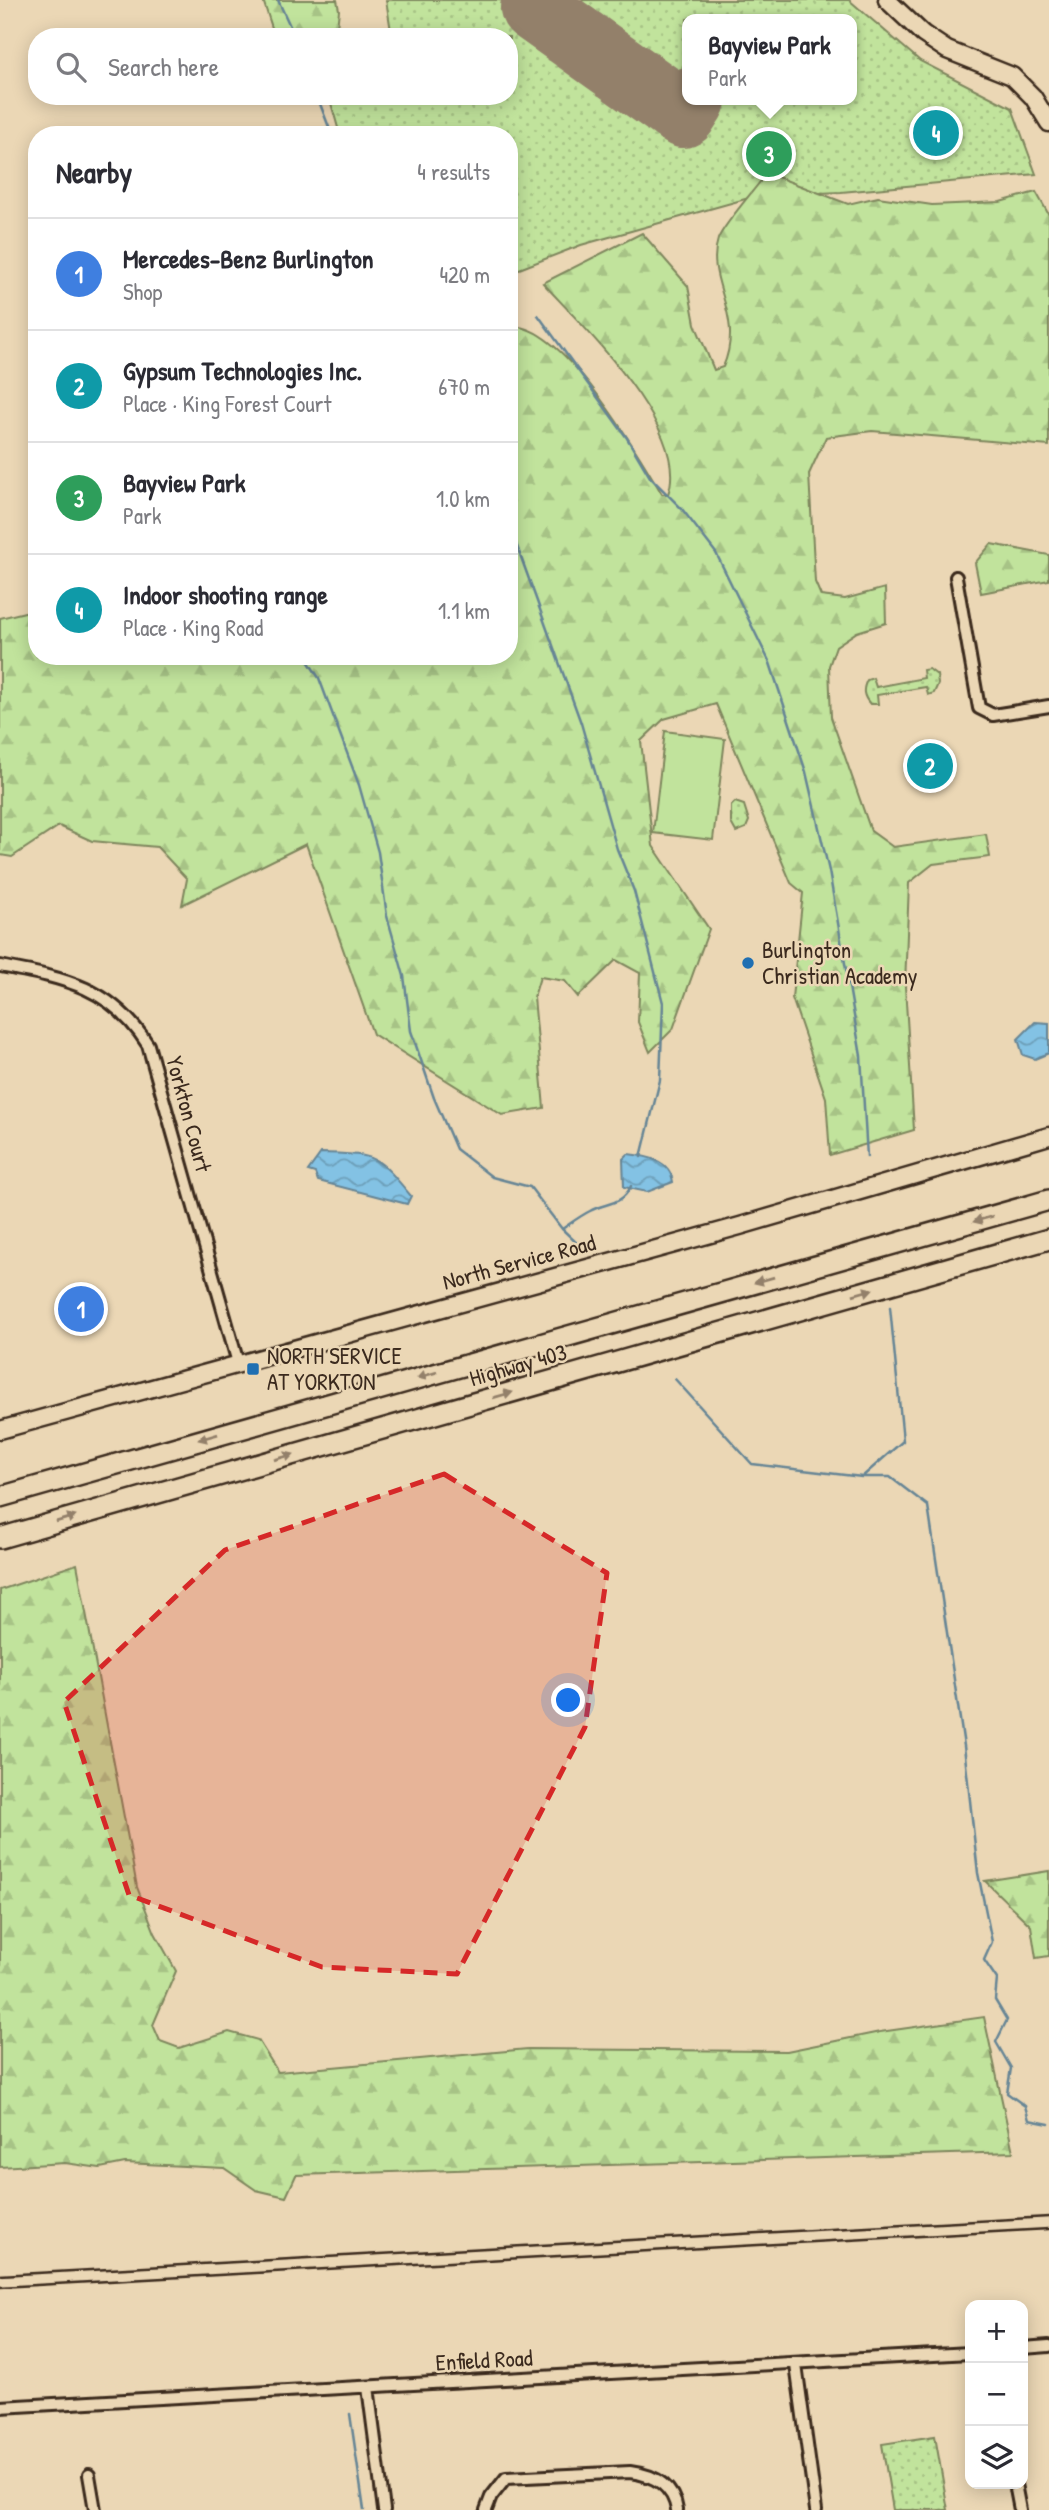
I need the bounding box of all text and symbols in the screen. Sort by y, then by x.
popup [682,14,857,105]
text: Bayview Park [708,27,831,62]
search box [28,28,518,105]
icon: search [52,48,90,86]
text: Search here [108,49,219,84]
text: Park [708,62,747,93]
pin: 4 [913,107,959,159]
pin: 3 [746,128,792,180]
text: Nearby [56,152,132,192]
text: 4 results [417,156,490,187]
text: Mercedes-Benz Burlington [123,241,373,276]
text: 1 [75,259,83,290]
text: 420 m [439,259,490,290]
text: Shop [123,276,162,307]
text: Gypsum Technologies Inc. [123,353,362,388]
text: 2 [74,371,84,402]
text: 670 m [438,371,490,402]
text: Place · King Forest Court [123,388,331,419]
text: Bayview Park [123,465,245,500]
text: 3 [74,483,84,514]
text: 1.0 km [436,483,490,514]
text: Park [123,500,161,531]
text: Indoor shooting range [123,577,328,612]
text: 4 [75,595,83,626]
text: 1.1 km [438,595,490,626]
text: Place · King Road [123,612,263,643]
pin: 2 [907,740,953,792]
place label: Burlington Christian Academy [762,934,918,991]
marker: Burlington Christian Academy [740,955,756,971]
street label: Yorkton Court [159,1053,220,1176]
one-way arrow [973,1214,994,1224]
street label: North Service Road [439,1226,599,1297]
one-way arrow [754,1276,775,1286]
pin: 1 [58,1283,104,1335]
one-way arrow [853,1286,875,1297]
street label: Highway 403 [466,1336,570,1393]
place label: NORTH SERVICE AT YORKTON [267,1340,402,1397]
marker: NORTH SERVICE AT YORKTON [245,1361,261,1377]
one-way arrow [416,1370,438,1381]
one-way arrow [493,1389,515,1400]
one-way arrow [198,1432,219,1442]
one-way arrow [274,1451,295,1461]
one-way arrow [55,1514,76,1524]
your location [551,1683,585,1717]
map controls [965,2300,1028,2489]
button: + [965,2300,1028,2363]
street label: Enfield Road [435,2341,533,2378]
button: − [965,2363,1028,2426]
button: layers [965,2426,1028,2489]

